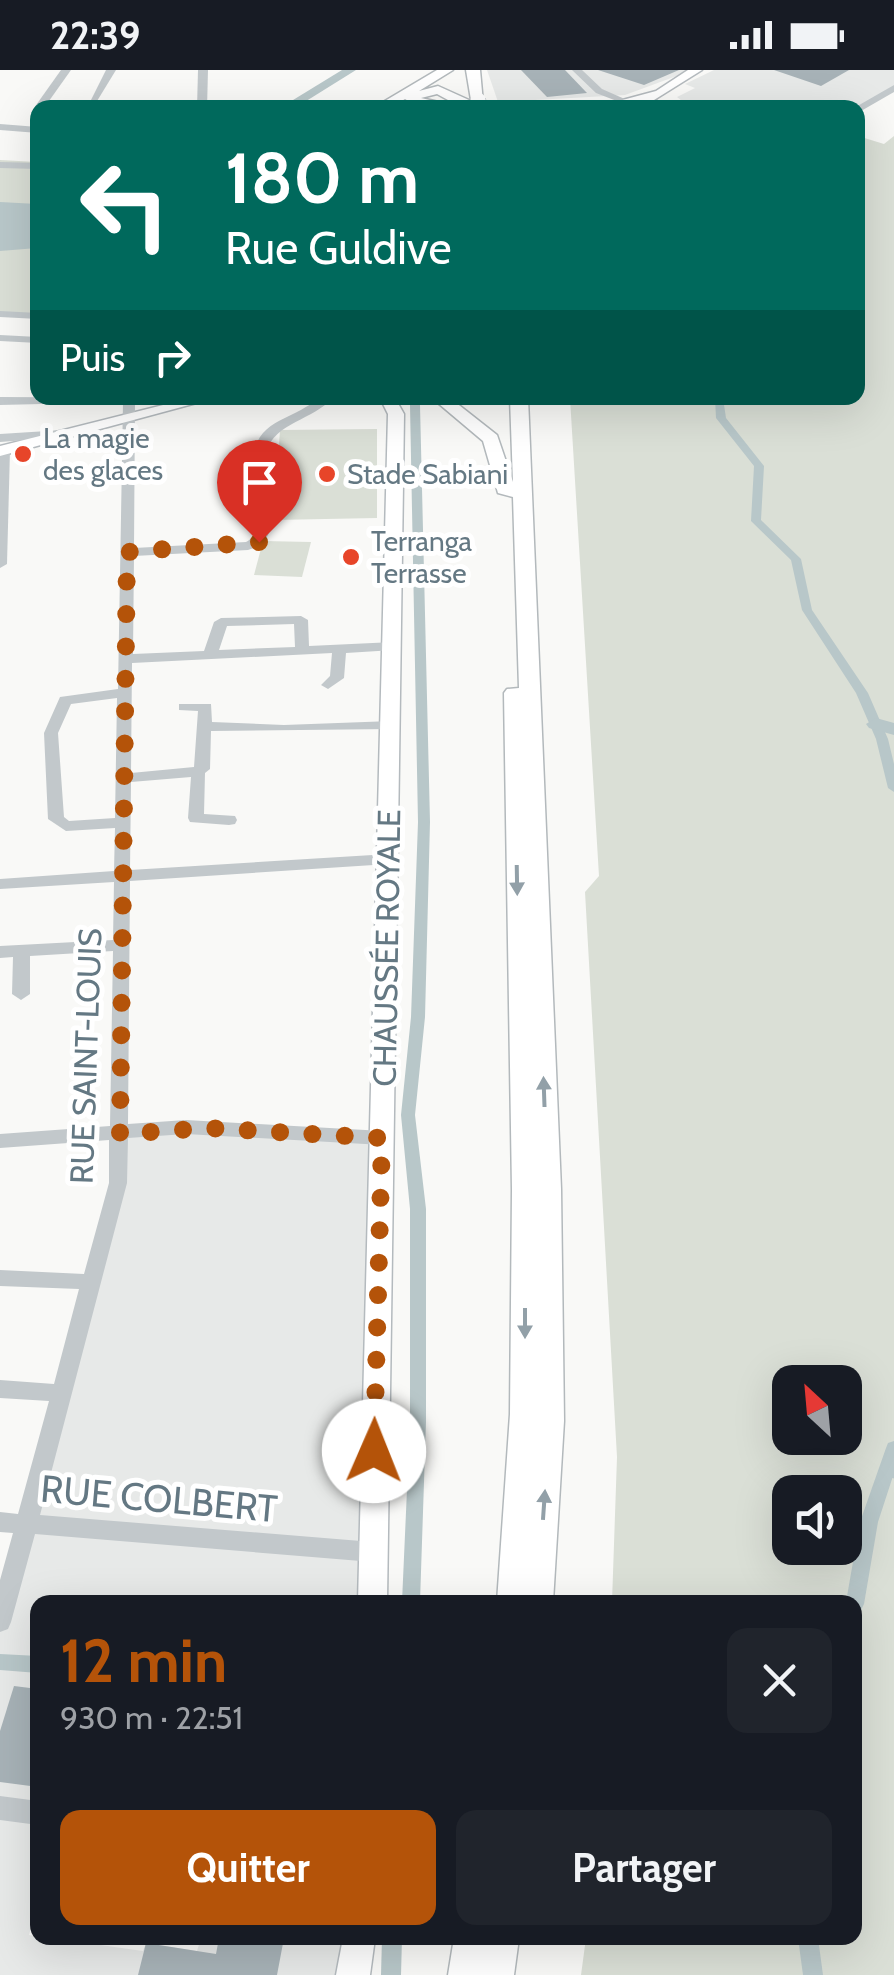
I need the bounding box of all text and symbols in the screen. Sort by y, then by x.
text: 22:39 [50,12,140,59]
text: 180 m [225,135,419,221]
icon: left [60,140,190,270]
text: Rue Guldive [225,221,452,275]
icon: right [145,330,200,385]
text: Puis [60,334,125,381]
place label: La magie des glaces [43,421,163,487]
pin [217,440,302,543]
marker: La magie des glaces [12,443,34,465]
icon: arrive [232,455,287,510]
place label: Stade Sabiani [347,457,508,491]
marker: Stade Sabiani [316,463,338,485]
place label: Terranga Terrasse [371,524,473,590]
marker: Terranga Terrasse [340,546,362,568]
street label: CHAUSSÉE ROYALE [365,809,408,1087]
one-way arrow [510,864,526,896]
street label: RUE SAINT-LOUIS [62,928,109,1184]
one-way arrow [535,1075,551,1107]
one-way arrow [517,1307,533,1339]
north arrow [772,1365,862,1455]
map controls [772,1365,862,1565]
position arrow [322,1399,426,1503]
street label: RUE COLBERT [39,1465,279,1532]
button: sound [772,1475,862,1565]
one-way arrow [536,1489,552,1521]
text: 12 min [60,1624,227,1697]
button: close [727,1628,832,1733]
text: 930 m · 22:51 [60,1698,243,1737]
button: Quitter [60,1810,436,1925]
button: Partager [456,1810,832,1925]

